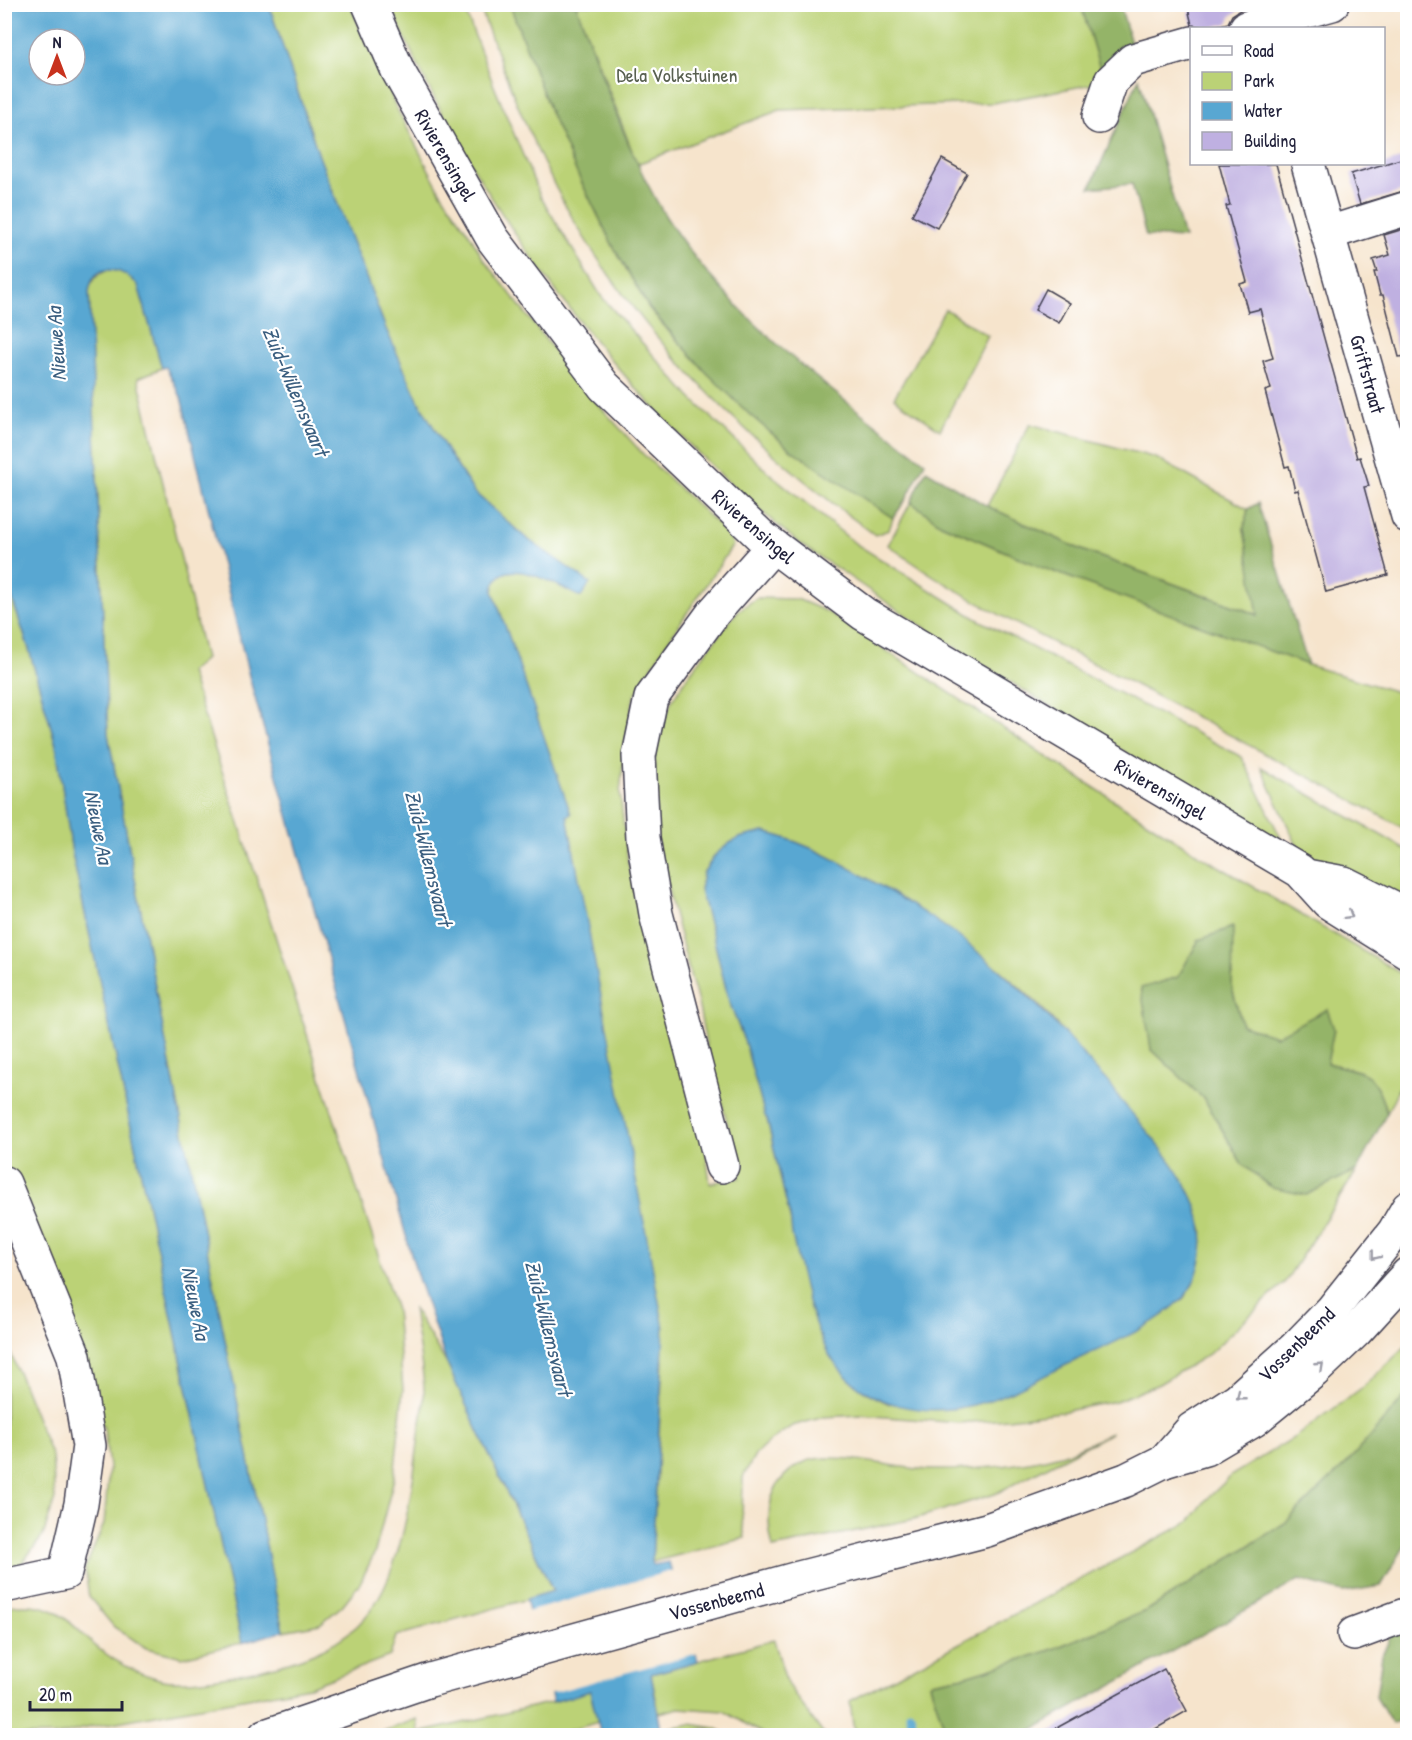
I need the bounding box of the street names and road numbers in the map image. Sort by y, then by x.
street label: Rivierensingel [409,104,484,207]
street label: Griftstraat [1344,331,1392,418]
street label: Rivierensingel [707,482,802,570]
street label: Rivierensingel [1110,752,1213,827]
street label: Vossenbeemd [1252,1300,1341,1387]
street label: Vossenbeemd [666,1575,767,1627]

